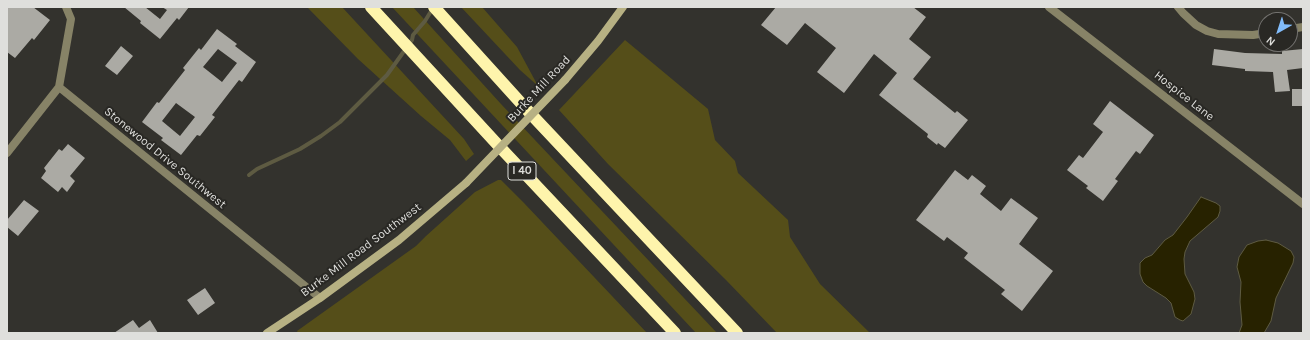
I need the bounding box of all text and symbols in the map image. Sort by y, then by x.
north arrow [1258,12,1298,52]
text: N [1264,33,1278,48]
street label: Burke Mill Road [504,53,574,125]
street label: Hospice Lane [1151,68,1217,124]
street label: Stonewood Drive Southwest [101,104,229,212]
road number: I 40 [508,162,536,180]
street label: Burke Mill Road Southwest [298,200,424,300]

